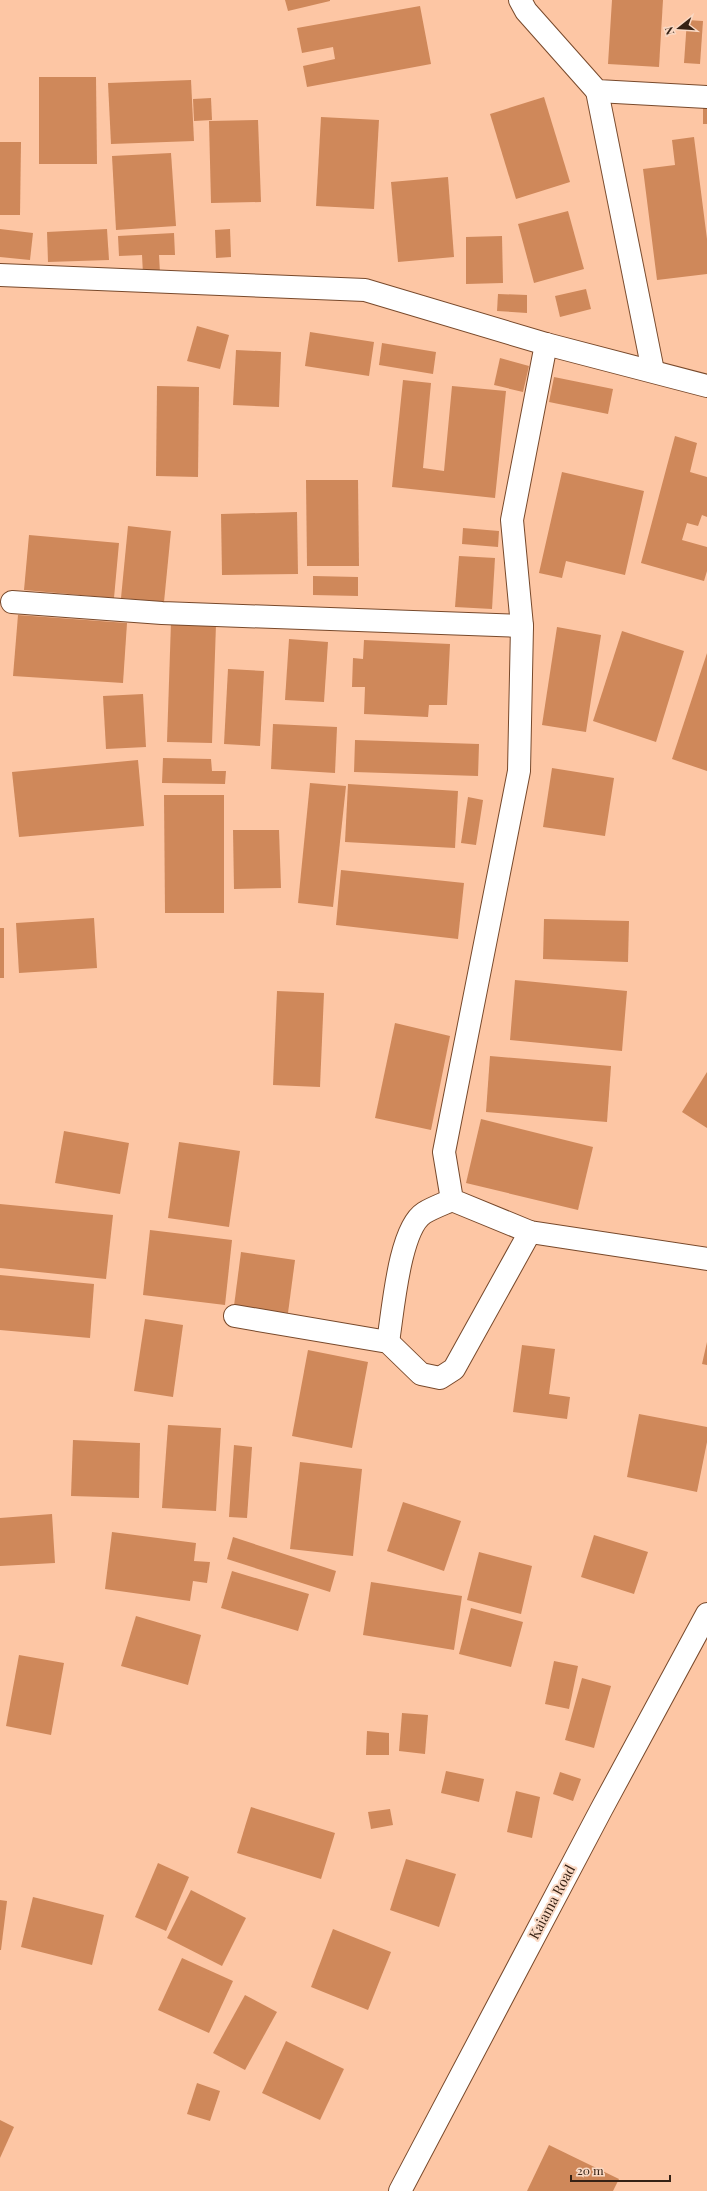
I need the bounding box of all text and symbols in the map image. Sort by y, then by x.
north arrow [659,8,699,48]
text: N [661,25,677,37]
street label: Kaiama Road [524,1861,579,1942]
scale bar [571,2157,670,2183]
text: 20 m [577,2162,604,2178]

